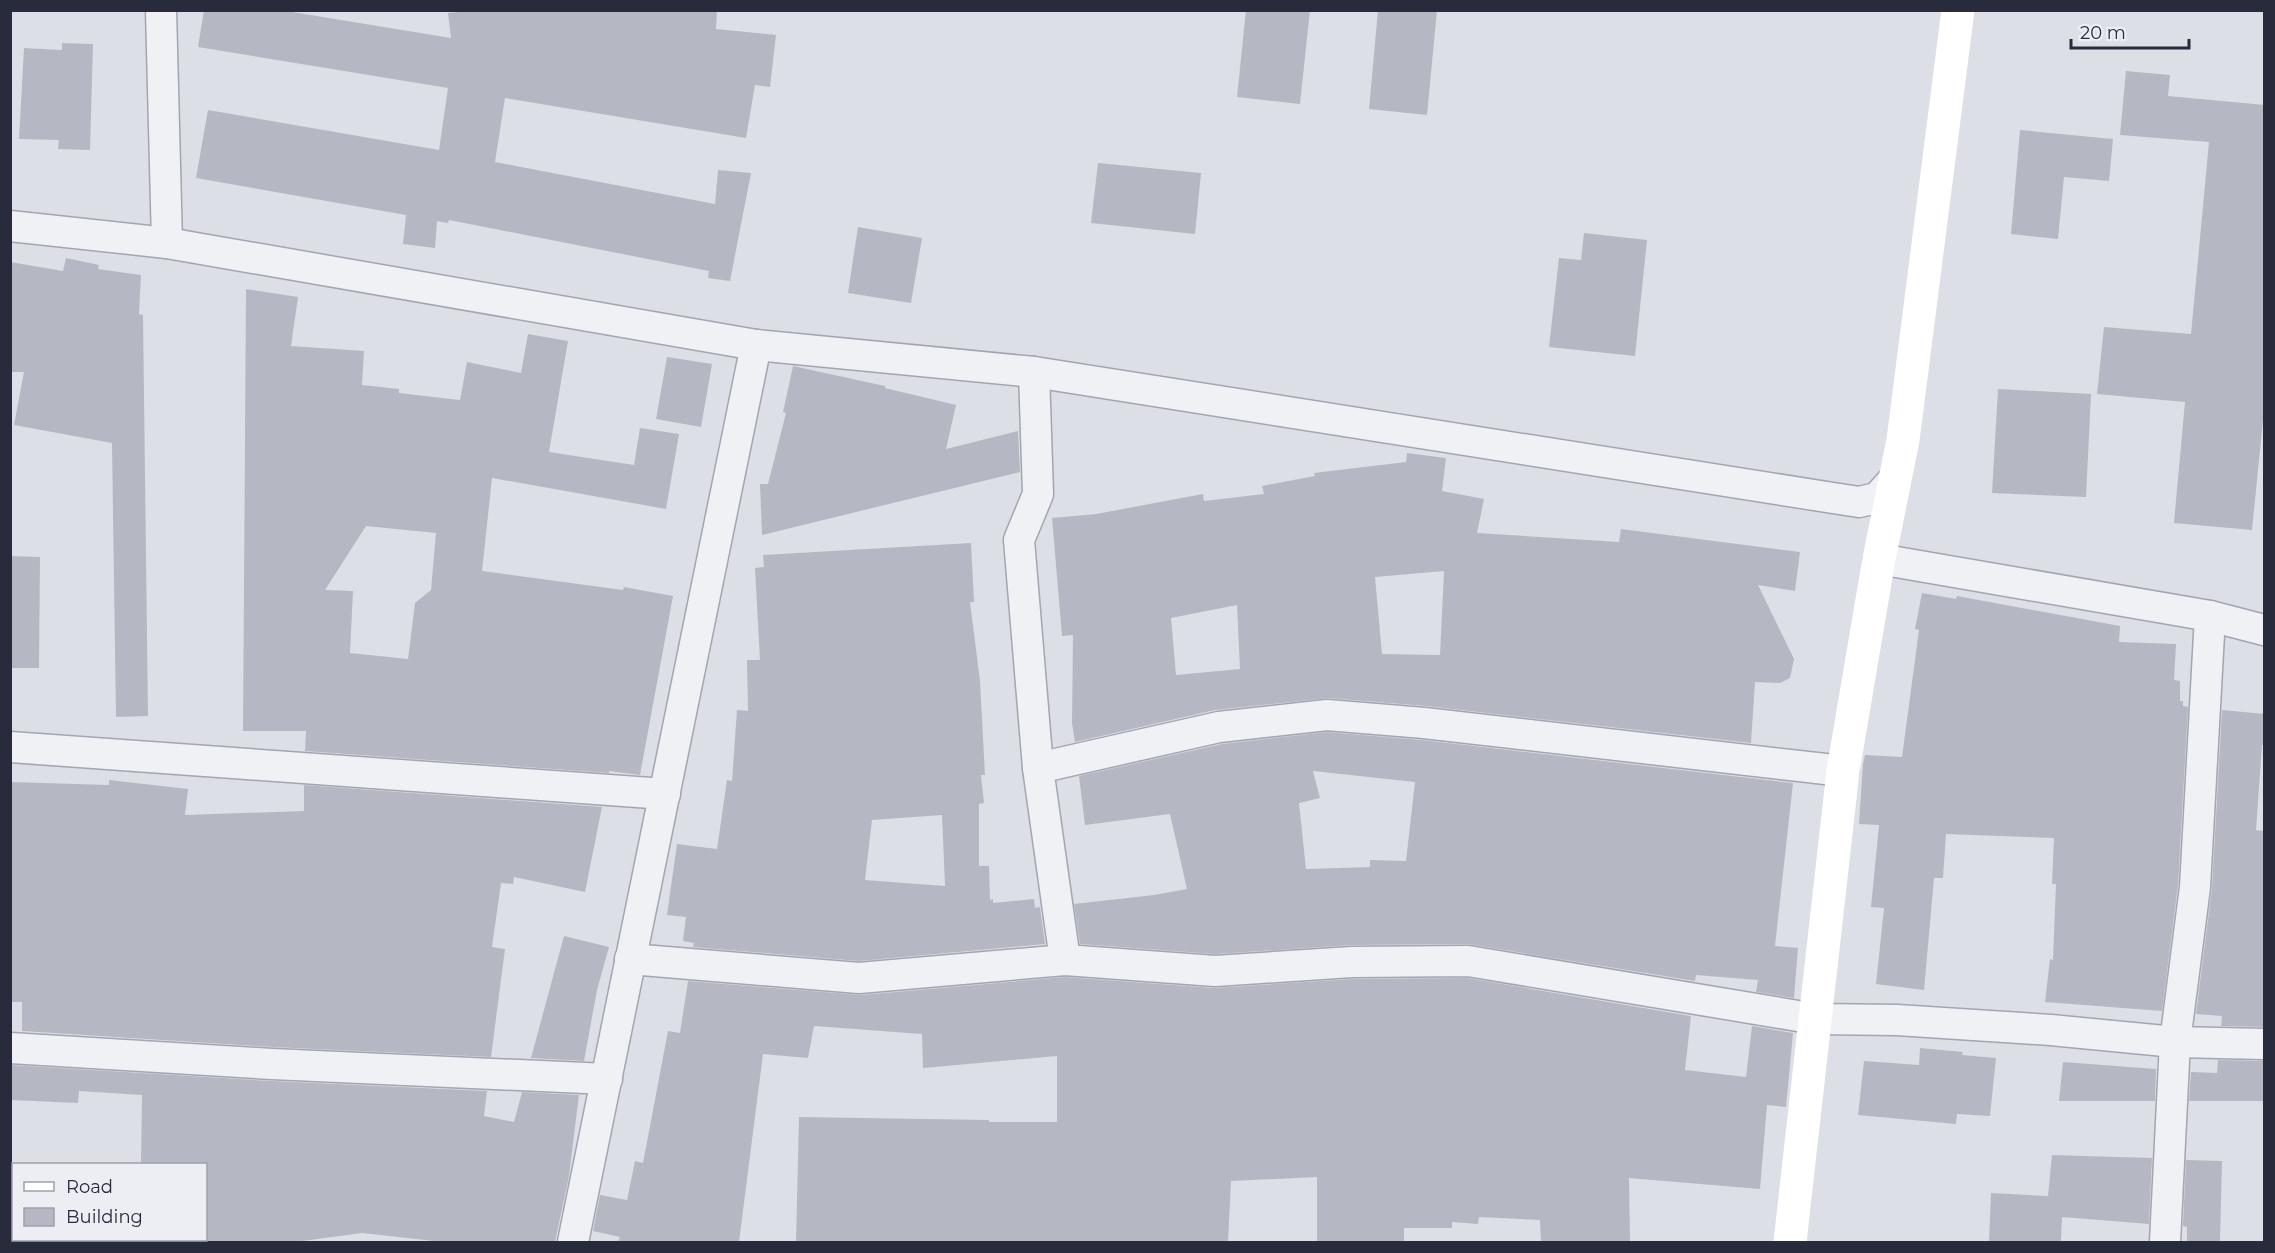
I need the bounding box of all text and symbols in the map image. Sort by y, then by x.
scale bar [2071,12,2190,50]
text: 20 m [2080,22,2126,44]
legend [12,1163,207,1241]
text: Road [66,1176,113,1198]
text: Building [66,1206,143,1228]

